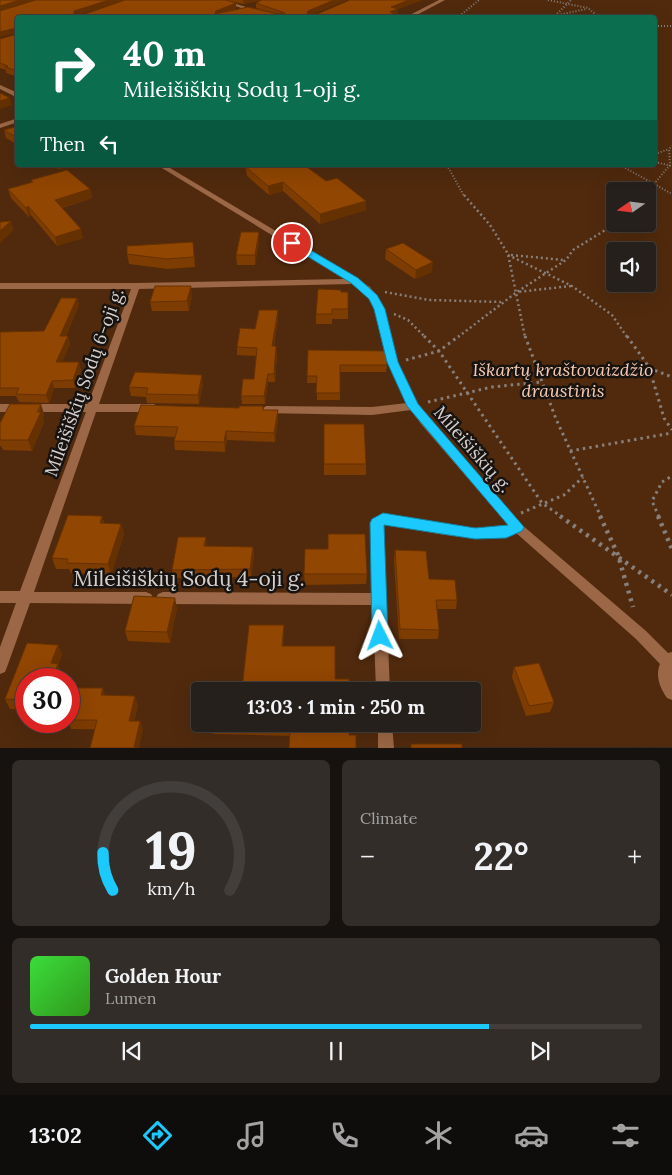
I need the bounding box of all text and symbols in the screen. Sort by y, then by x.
text: 40 m [123,31,206,76]
icon: right [40,35,105,100]
text: Mileišiškių Sodų 1-oji g. [123,75,361,103]
icon: left [95,130,123,158]
text: Then [40,132,85,156]
north arrow [606,182,656,232]
map controls [606,182,656,292]
pin [271,222,313,264]
icon: arrive [278,229,306,257]
button: sound [606,242,656,292]
street label: Mileišiškių Sodų 6-oji g. [39,285,129,479]
park label: Iškartų kraštovaizdžio draustinis [473,358,653,402]
street label: Mileišiškių g. [429,401,517,497]
street label: Mileišiškių Sodų 4-oji g. [73,565,305,592]
position arrow [353,609,405,661]
speed limit sign: 30 [15,668,80,733]
text: 13:03 · 1 min · 250 m [247,695,425,719]
text: Climate [360,808,417,828]
text: 19 [145,817,197,883]
text: 22° [473,832,529,880]
text: − [360,839,375,875]
text: + [627,839,642,875]
text: km/h [147,877,195,900]
text: Golden Hour [105,964,221,988]
text: Lumen [105,988,157,1008]
icon: previous [118,1037,146,1065]
icon: pause [322,1037,350,1065]
icon: next [526,1037,554,1065]
icon: directions [140,1118,175,1153]
icon: music [234,1118,269,1153]
icon: phone [327,1118,362,1153]
icon: climate [421,1118,456,1153]
icon: car [514,1118,549,1153]
icon: filters [608,1118,643,1153]
text: 13:02 [29,1121,82,1149]

